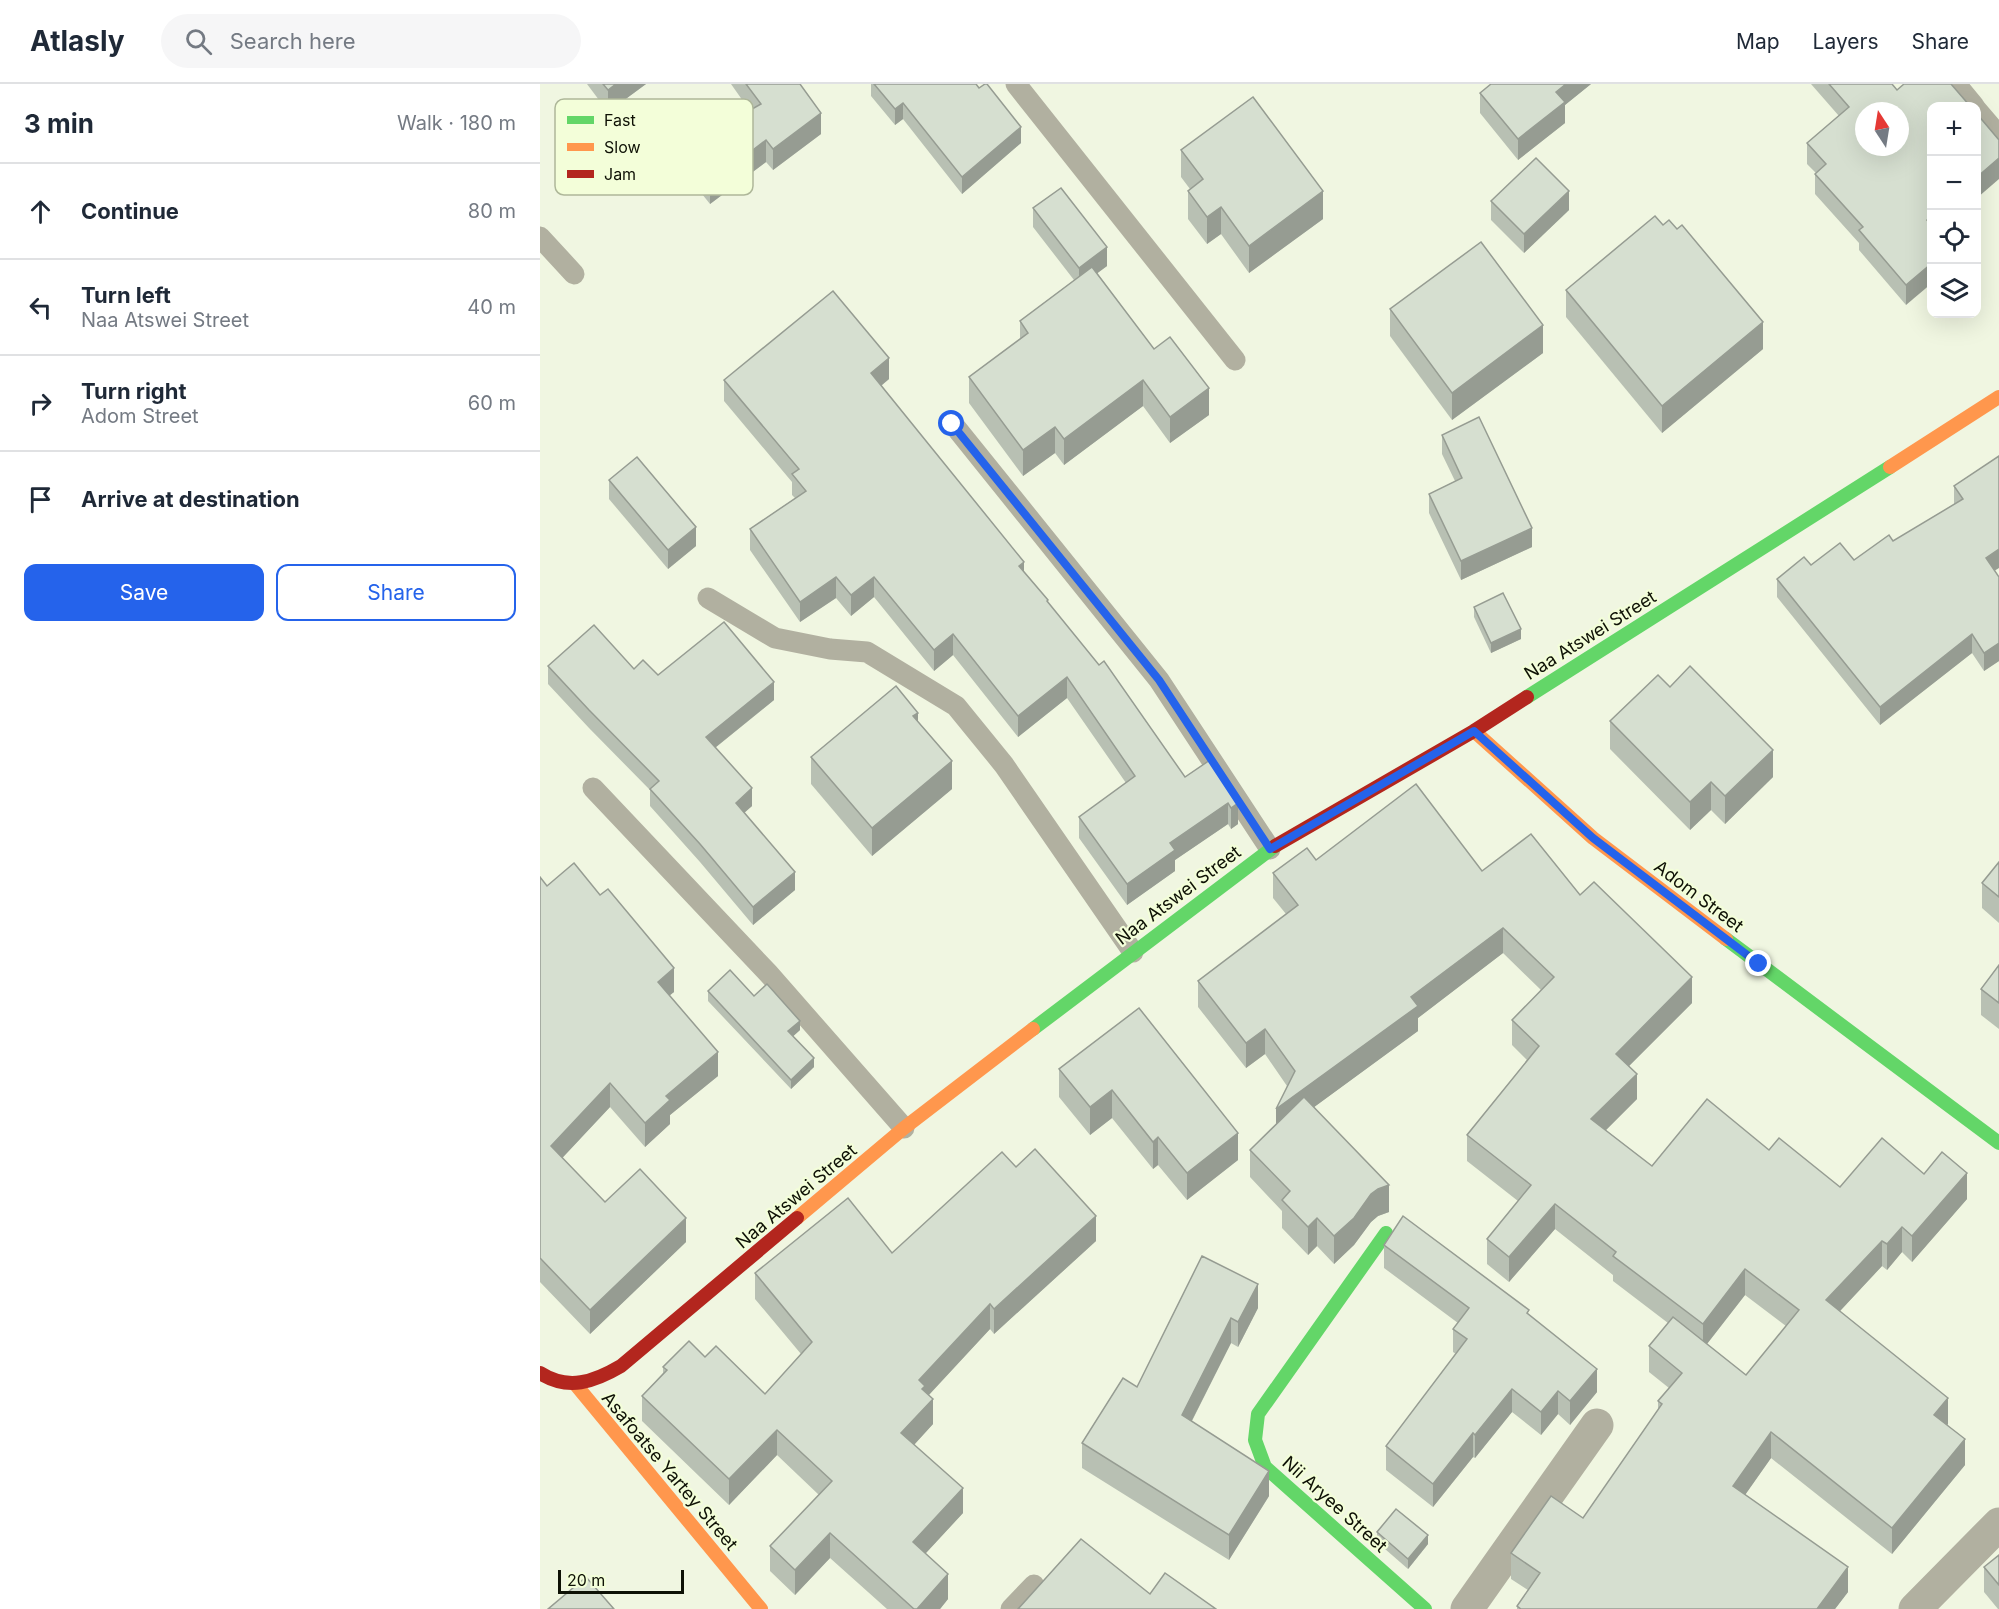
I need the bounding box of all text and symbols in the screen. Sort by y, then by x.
search box [161,14,581,68]
text: Atlasly [30,24,125,58]
icon: search [182,25,215,58]
text: Search here [230,28,356,54]
text: Map [1736,29,1780,54]
text: Layers [1813,29,1879,54]
text: Share [1912,29,1969,54]
legend [555,99,753,195]
north arrow [1855,102,1909,156]
map controls [1927,102,1981,318]
button: + [1927,102,1981,156]
text: 3 min [24,108,94,139]
text: Fast [604,110,636,130]
text: Walk · 180 m [397,111,516,135]
text: Slow [604,137,641,157]
button: − [1927,156,1981,210]
text: Jam [604,164,636,184]
icon: ahead [24,195,57,228]
text: Continue [81,198,179,224]
text: 80 m [468,199,516,223]
button: locate [1927,210,1981,264]
button: layers [1927,264,1981,318]
text: Turn left [81,282,171,308]
icon: left [24,291,57,324]
text: 40 m [467,295,516,319]
text: Naa Atswei Street [81,308,249,332]
text: Turn right [81,378,187,404]
icon: right [24,387,57,420]
text: 60 m [468,391,516,415]
text: Adom Street [81,404,199,428]
route start [938,410,964,436]
icon: arrive [24,483,57,516]
text: Arrive at destination [81,486,300,512]
button: Save [24,564,264,621]
button: Share [276,564,516,621]
street label: Naa Atswei Street [1520,586,1660,684]
street label: Naa Atswei Street [1111,841,1245,949]
street label: Adom Street [1650,856,1748,936]
route end [1745,950,1771,976]
street label: Naa Atswei Street [731,1139,861,1253]
street label: Asafoatse Yartey Street [598,1388,742,1554]
street label: Nii Aryee Street [1278,1452,1392,1557]
scale bar [558,1567,684,1594]
text: 20 m [567,1570,605,1590]

